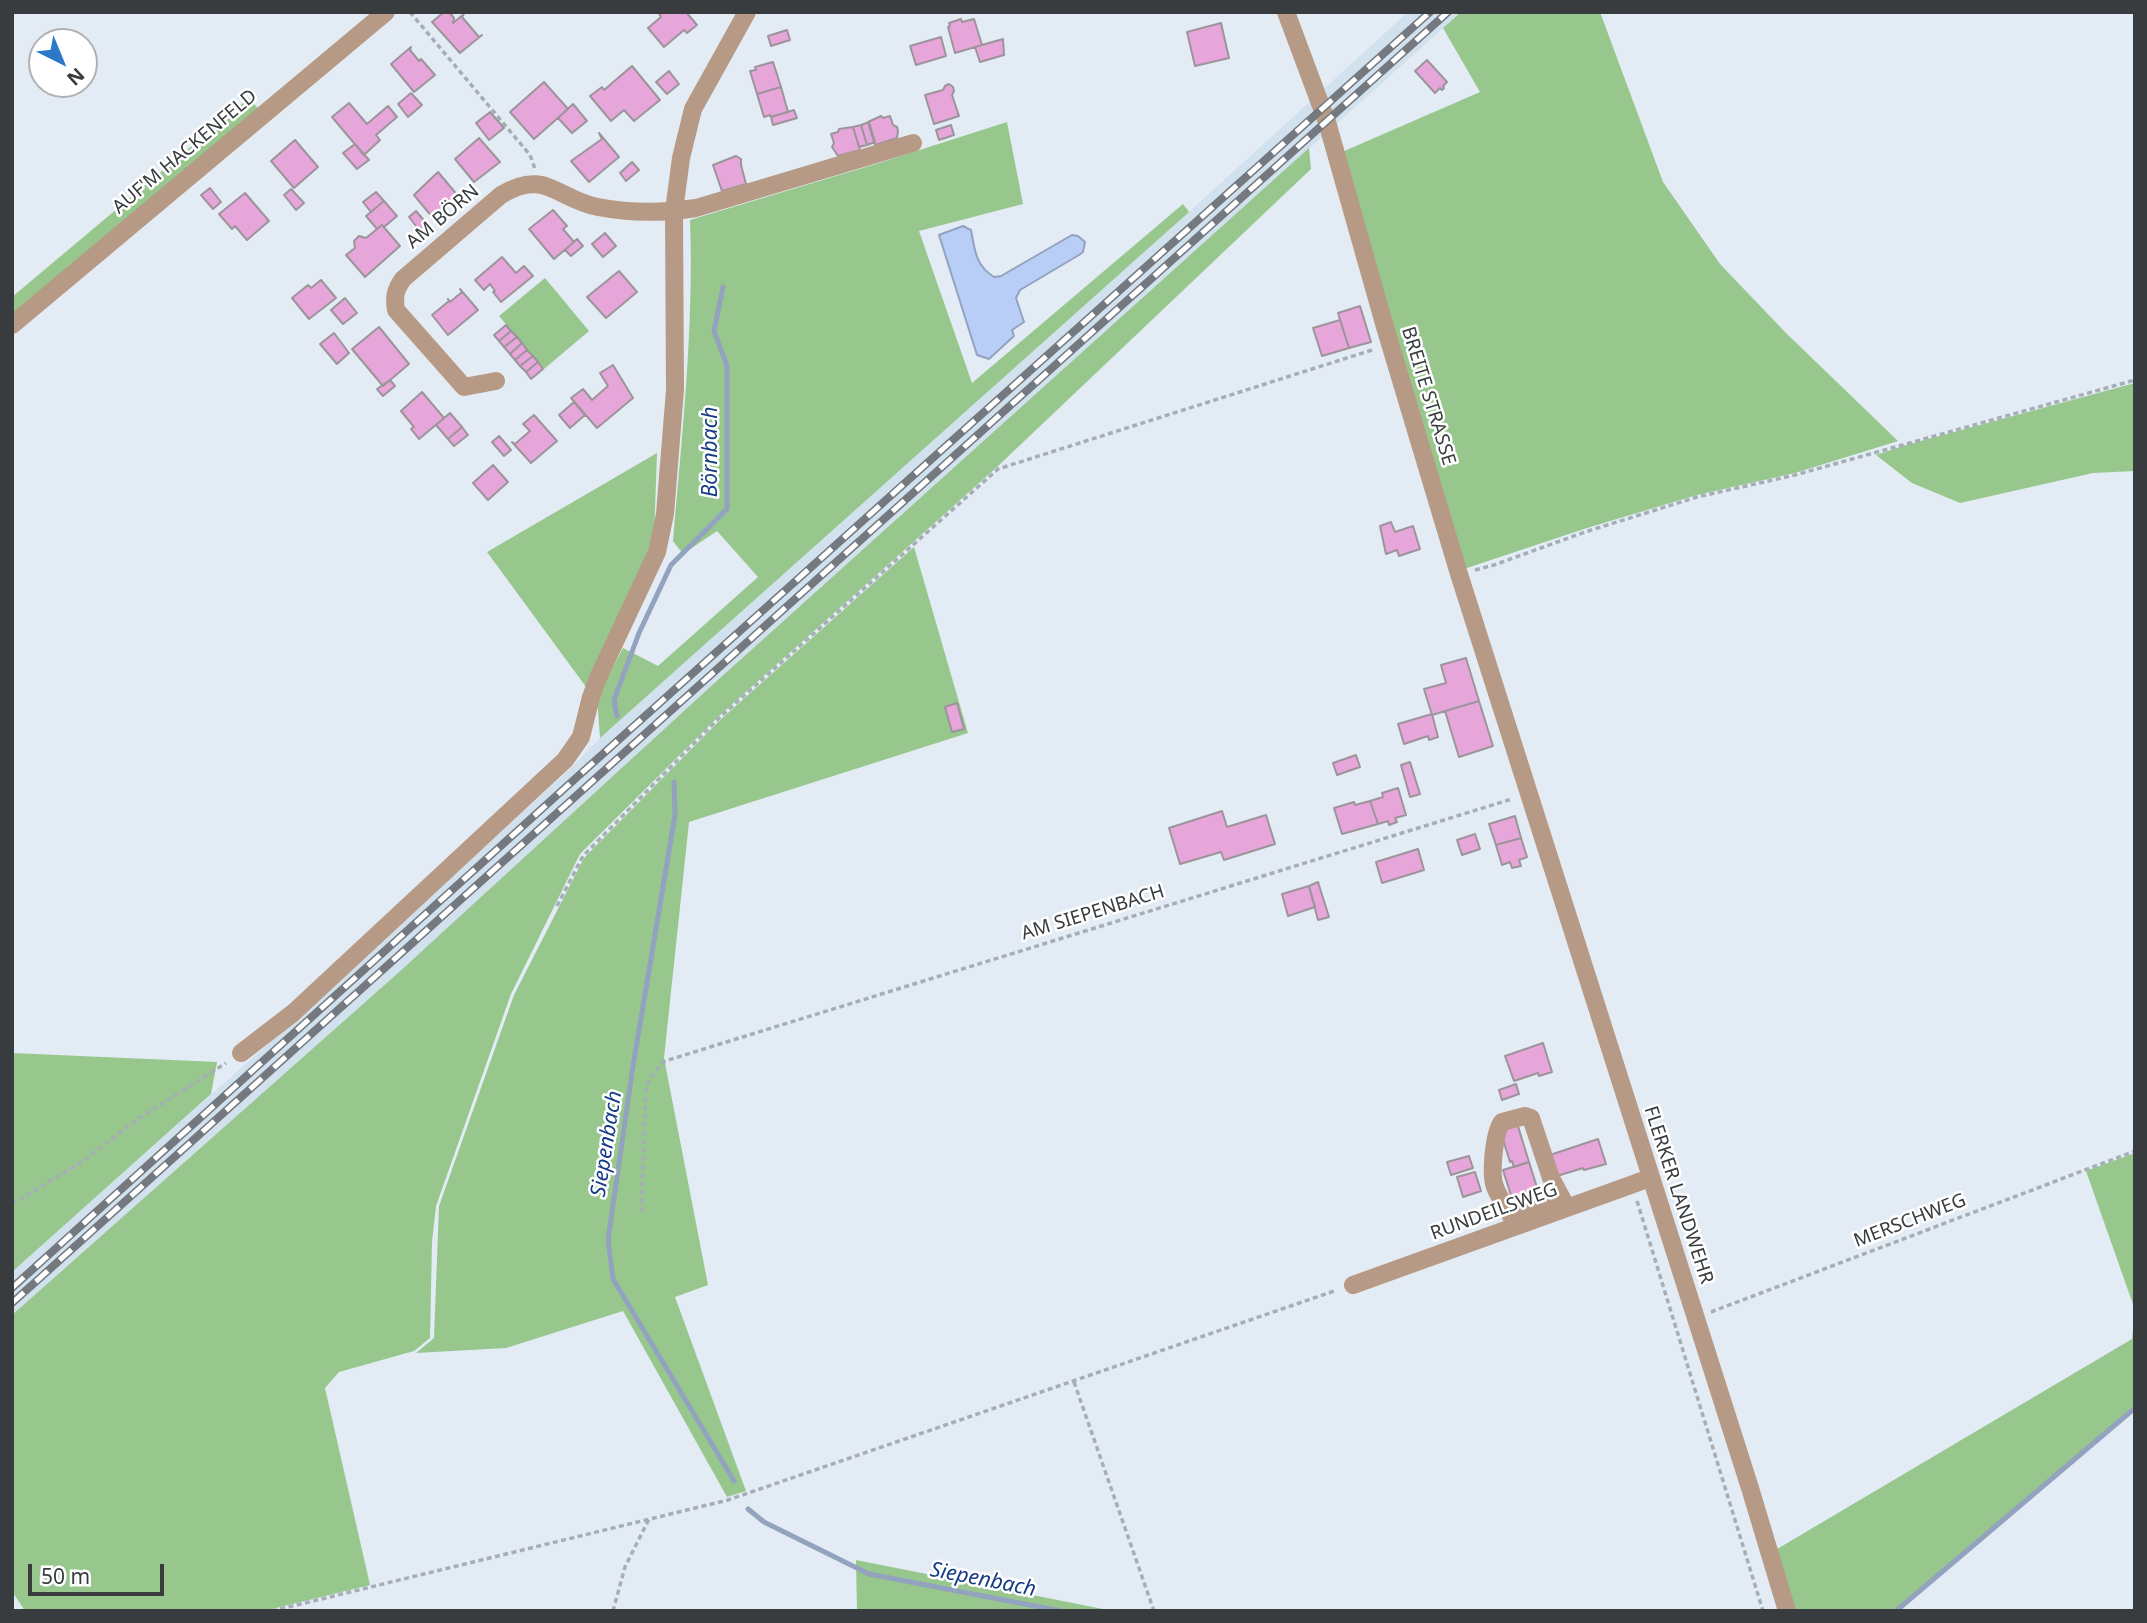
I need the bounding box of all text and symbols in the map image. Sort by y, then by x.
north arrow [28,28,98,98]
text: N [61,62,90,92]
street label: AUF'M HACKENFELD [108,85,262,219]
street label: AM BÖRN [402,180,484,254]
street label: BREITE STRASSE [1396,324,1460,468]
water label: Börnbach [698,407,724,497]
street label: AM SIEPENBACH [1019,880,1167,946]
water label: Siepenbach [586,1089,628,1199]
street label: FLERKER LANDWEHR [1638,1103,1718,1287]
street label: RUNDEILSWEG [1427,1178,1561,1246]
street label: MERSCHWEG [1851,1189,1969,1253]
scale bar [32,1550,168,1594]
water label: Siepenbach [928,1557,1038,1603]
text: 50 m [41,1562,90,1590]

